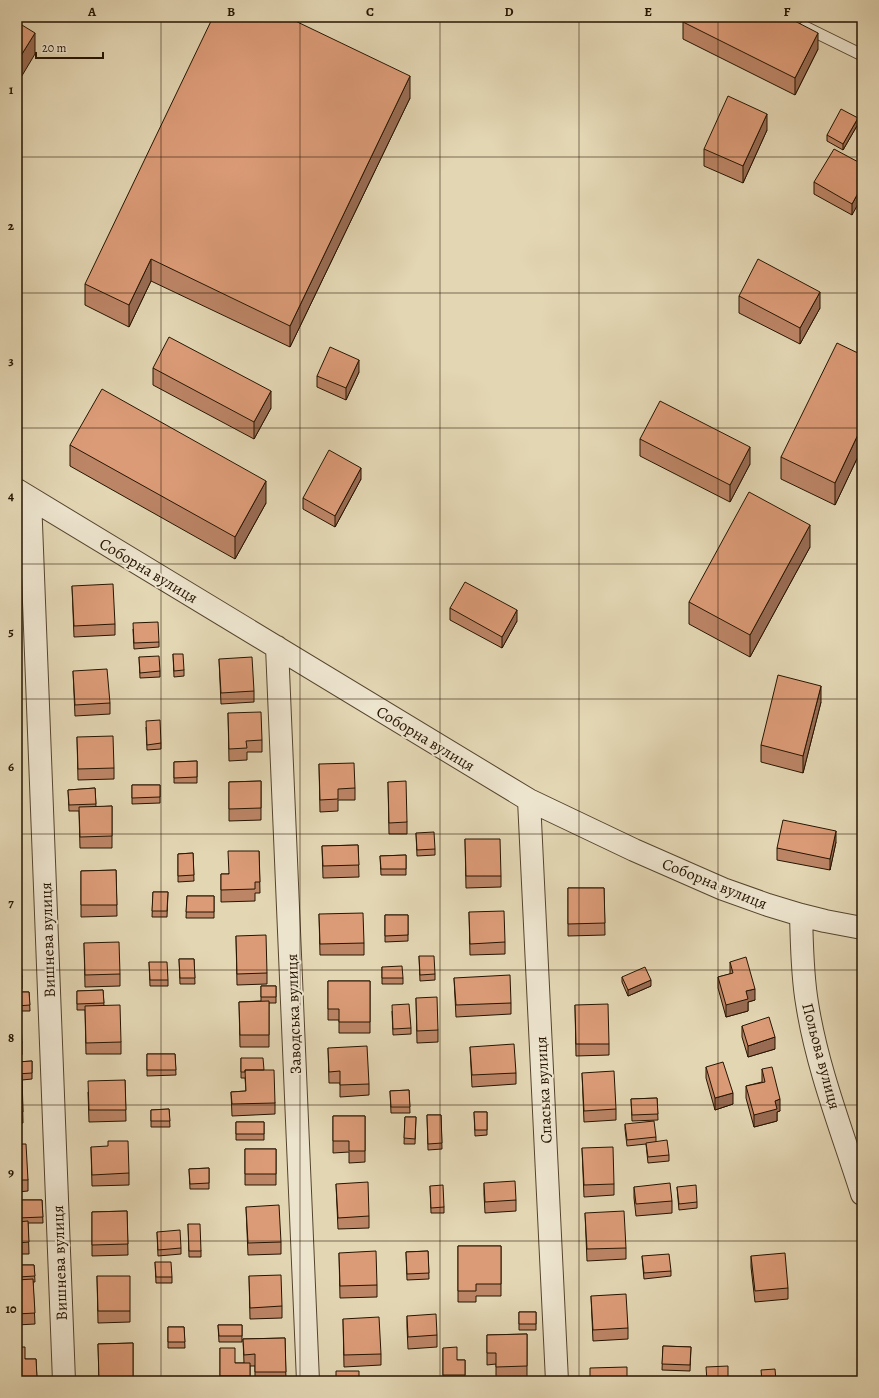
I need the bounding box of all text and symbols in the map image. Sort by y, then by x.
text: A [87,3,97,20]
text: B [227,3,235,20]
text: C [366,3,374,20]
text: D [504,3,514,20]
text: E [644,3,652,20]
text: F [784,3,791,20]
scale bar [36,34,103,60]
text: 20 m [42,40,66,56]
text: 1 [9,81,14,98]
text: 2 [8,217,15,234]
text: 3 [8,352,14,369]
text: 4 [8,487,14,504]
street label: Соборна вулиця [95,533,202,609]
text: 5 [8,623,14,640]
street label: Соборна вулиця [372,701,479,777]
text: 6 [8,758,14,775]
street label: Соборна вулиця [659,853,771,915]
street label: Вишнева вулиця [35,882,61,998]
text: 7 [8,894,14,911]
street label: Заводська вулиця [281,953,307,1075]
street label: Польова вулиця [796,1001,846,1112]
text: 8 [8,1029,14,1046]
street label: Спаська вулиця [530,1035,558,1144]
text: 9 [8,1164,14,1181]
street label: Вишнева вулиця [47,1205,73,1321]
text: 10 [5,1300,17,1317]

